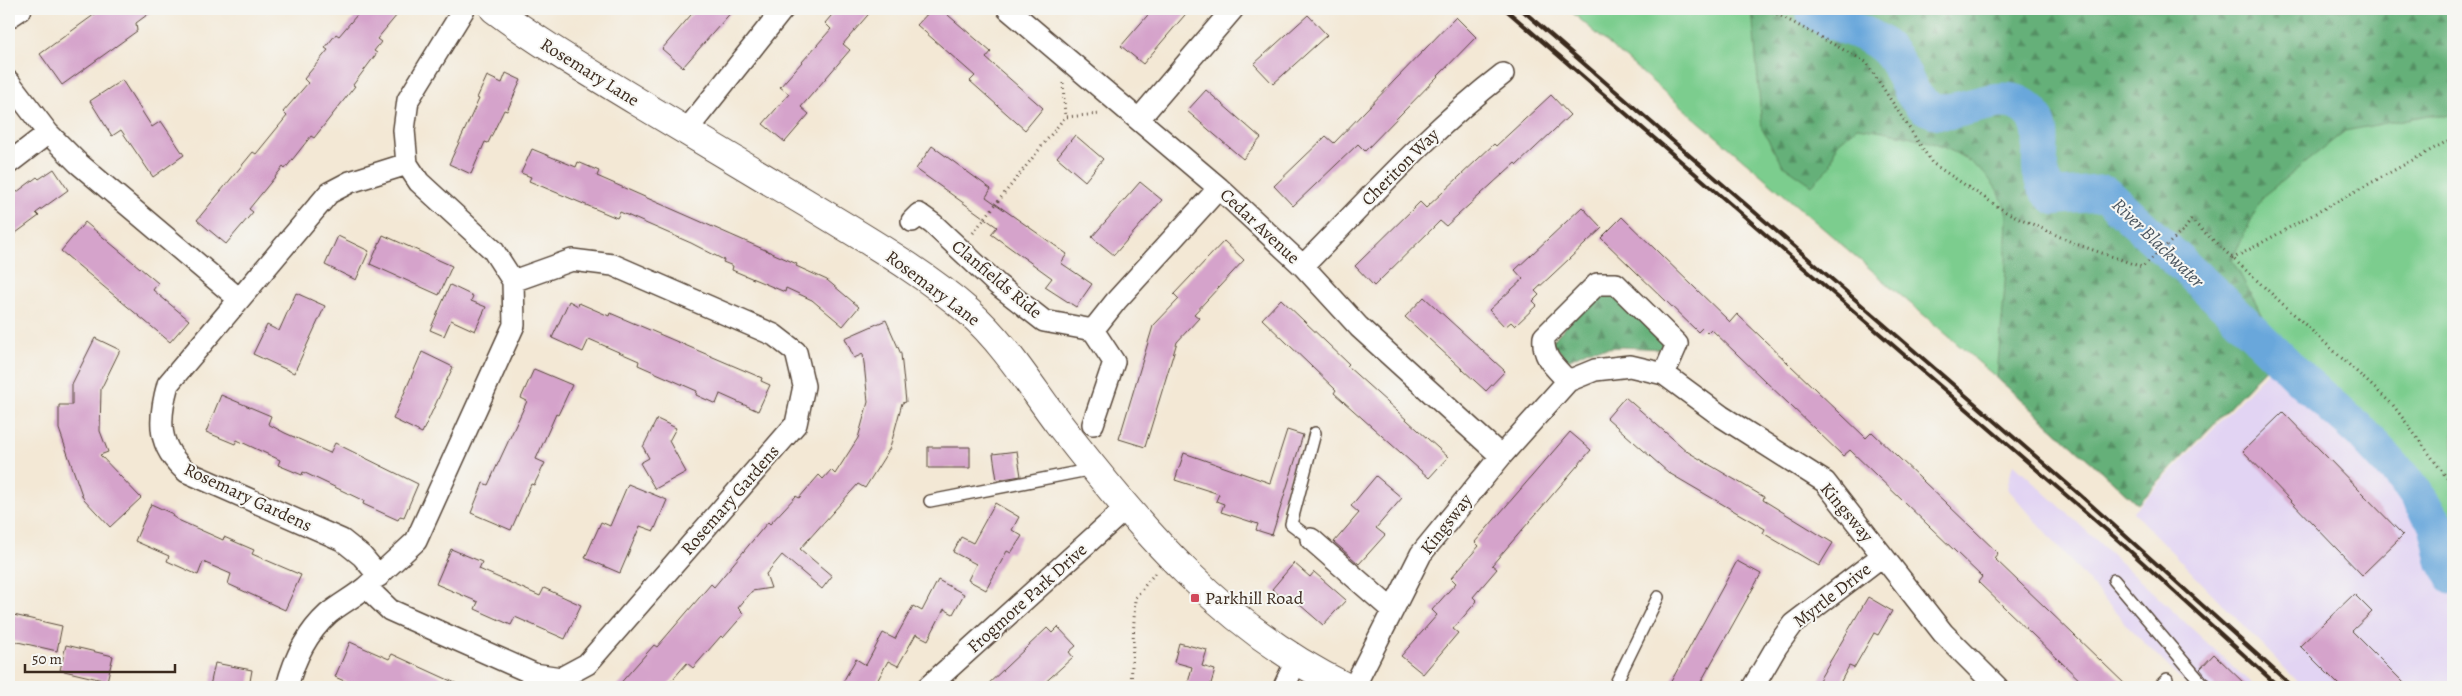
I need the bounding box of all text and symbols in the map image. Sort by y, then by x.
street label: Rosemary Lane [536,32,644,112]
street label: Cheriton Way [1356,122,1445,211]
street label: Cedar Avenue [1215,183,1305,269]
water label: River Blackwater [2106,192,2211,295]
street label: Clanfields Ride [947,234,1047,324]
street label: Rosemary Lane [881,245,985,331]
street label: Rosemary Gardens [675,440,785,560]
street label: Rosemary Gardens [180,457,316,537]
street label: Kingsway [1815,477,1880,548]
street label: Kingsway [1415,488,1478,559]
street label: Frogmore Park Drive [962,538,1092,658]
street label: Myrtle Drive [1788,557,1876,633]
place label: Parkhill Road [1205,586,1304,610]
marker: Parkhill Road [1189,592,1201,604]
scale bar [25,641,175,673]
text: 50 m [32,649,62,669]

